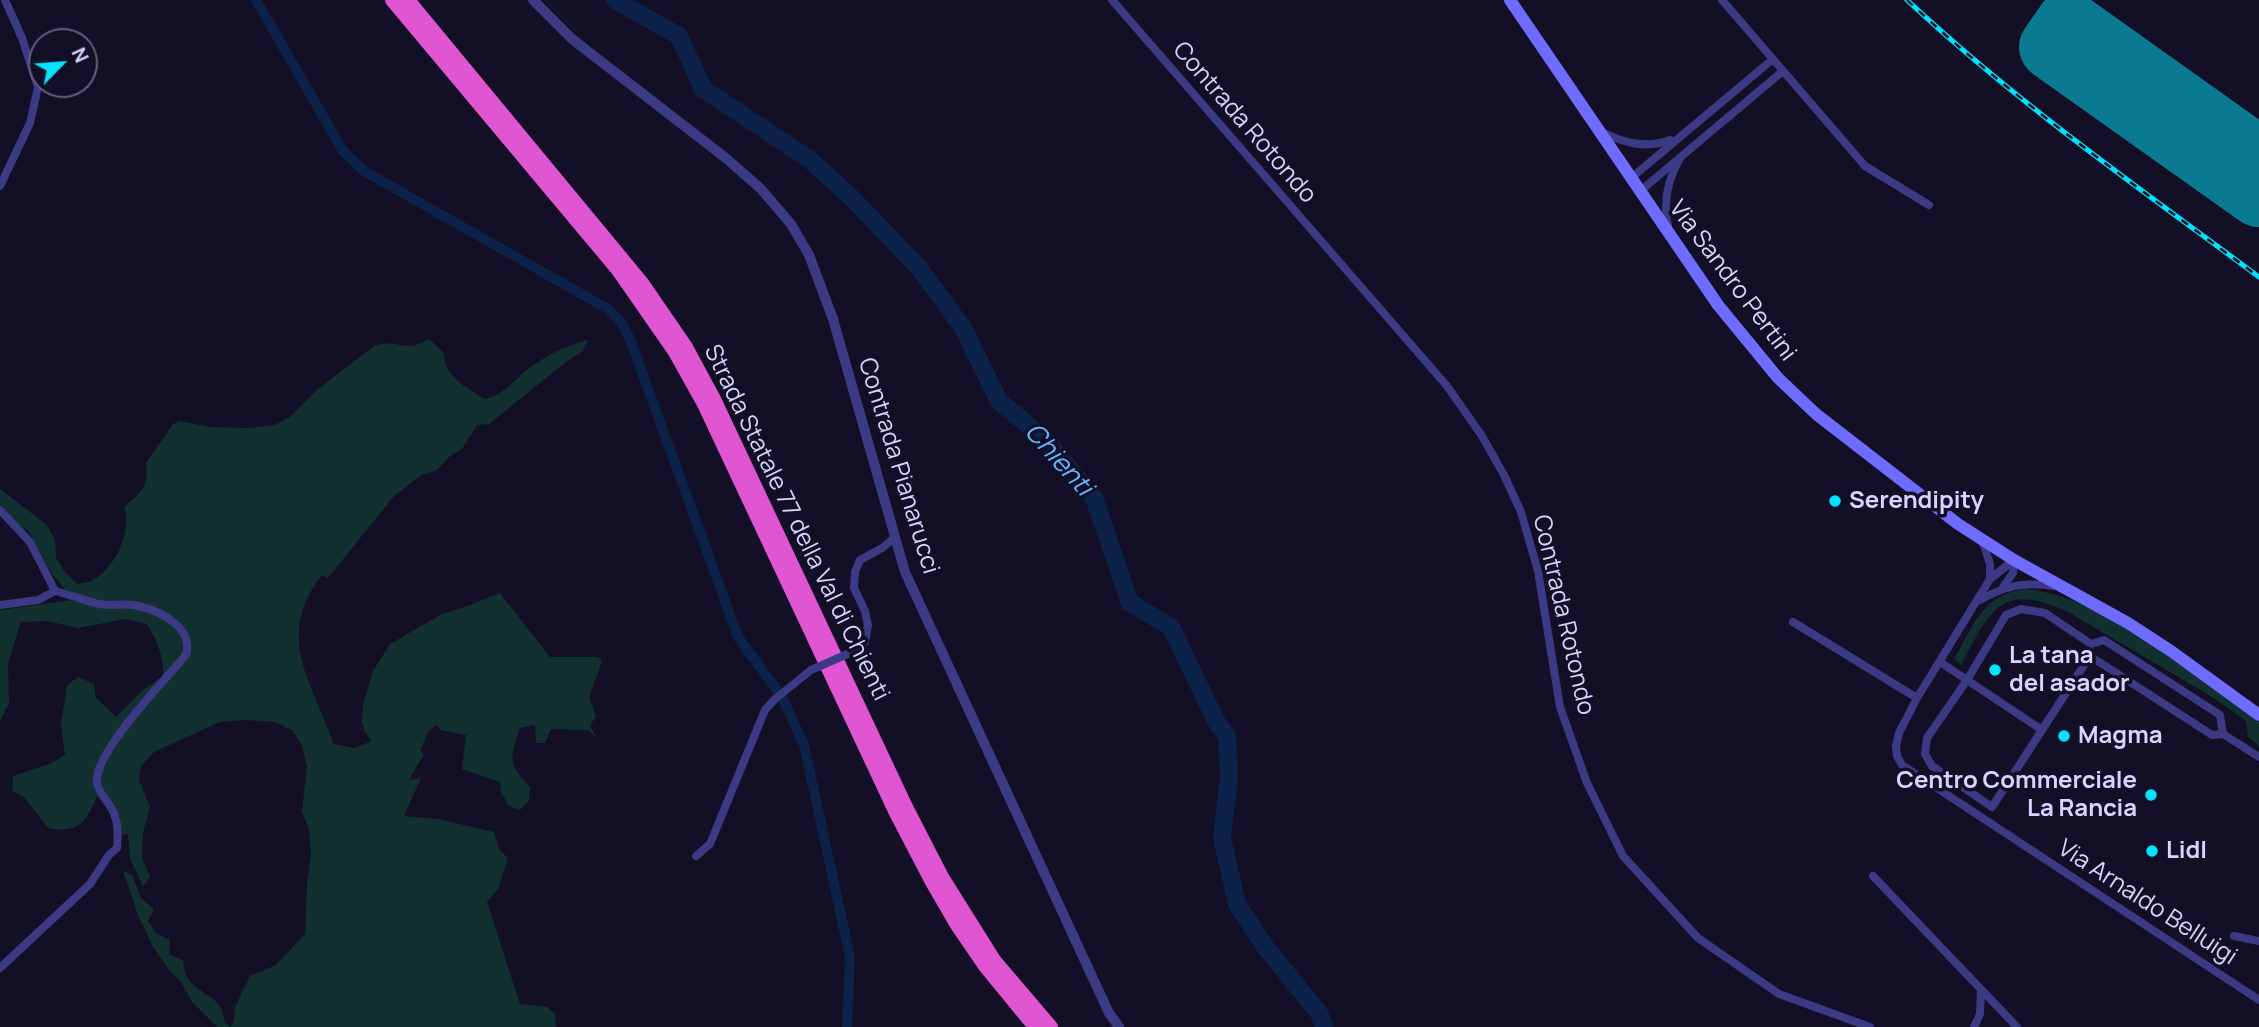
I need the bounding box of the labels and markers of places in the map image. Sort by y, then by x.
place label: Serendipity [1849,487,1984,515]
marker: Serendipity [1827,493,1843,509]
place label: La tana del asador [2009,642,2130,698]
marker: La tana del asador [1987,662,2003,678]
place label: Magma [2078,722,2163,750]
marker: Magma [2056,728,2072,744]
place label: Centro Commerciale La Rancia [1896,767,2137,823]
marker: Centro Commerciale La Rancia [2143,787,2159,803]
place label: Lidl [2166,837,2207,865]
marker: Lidl [2144,843,2160,859]

